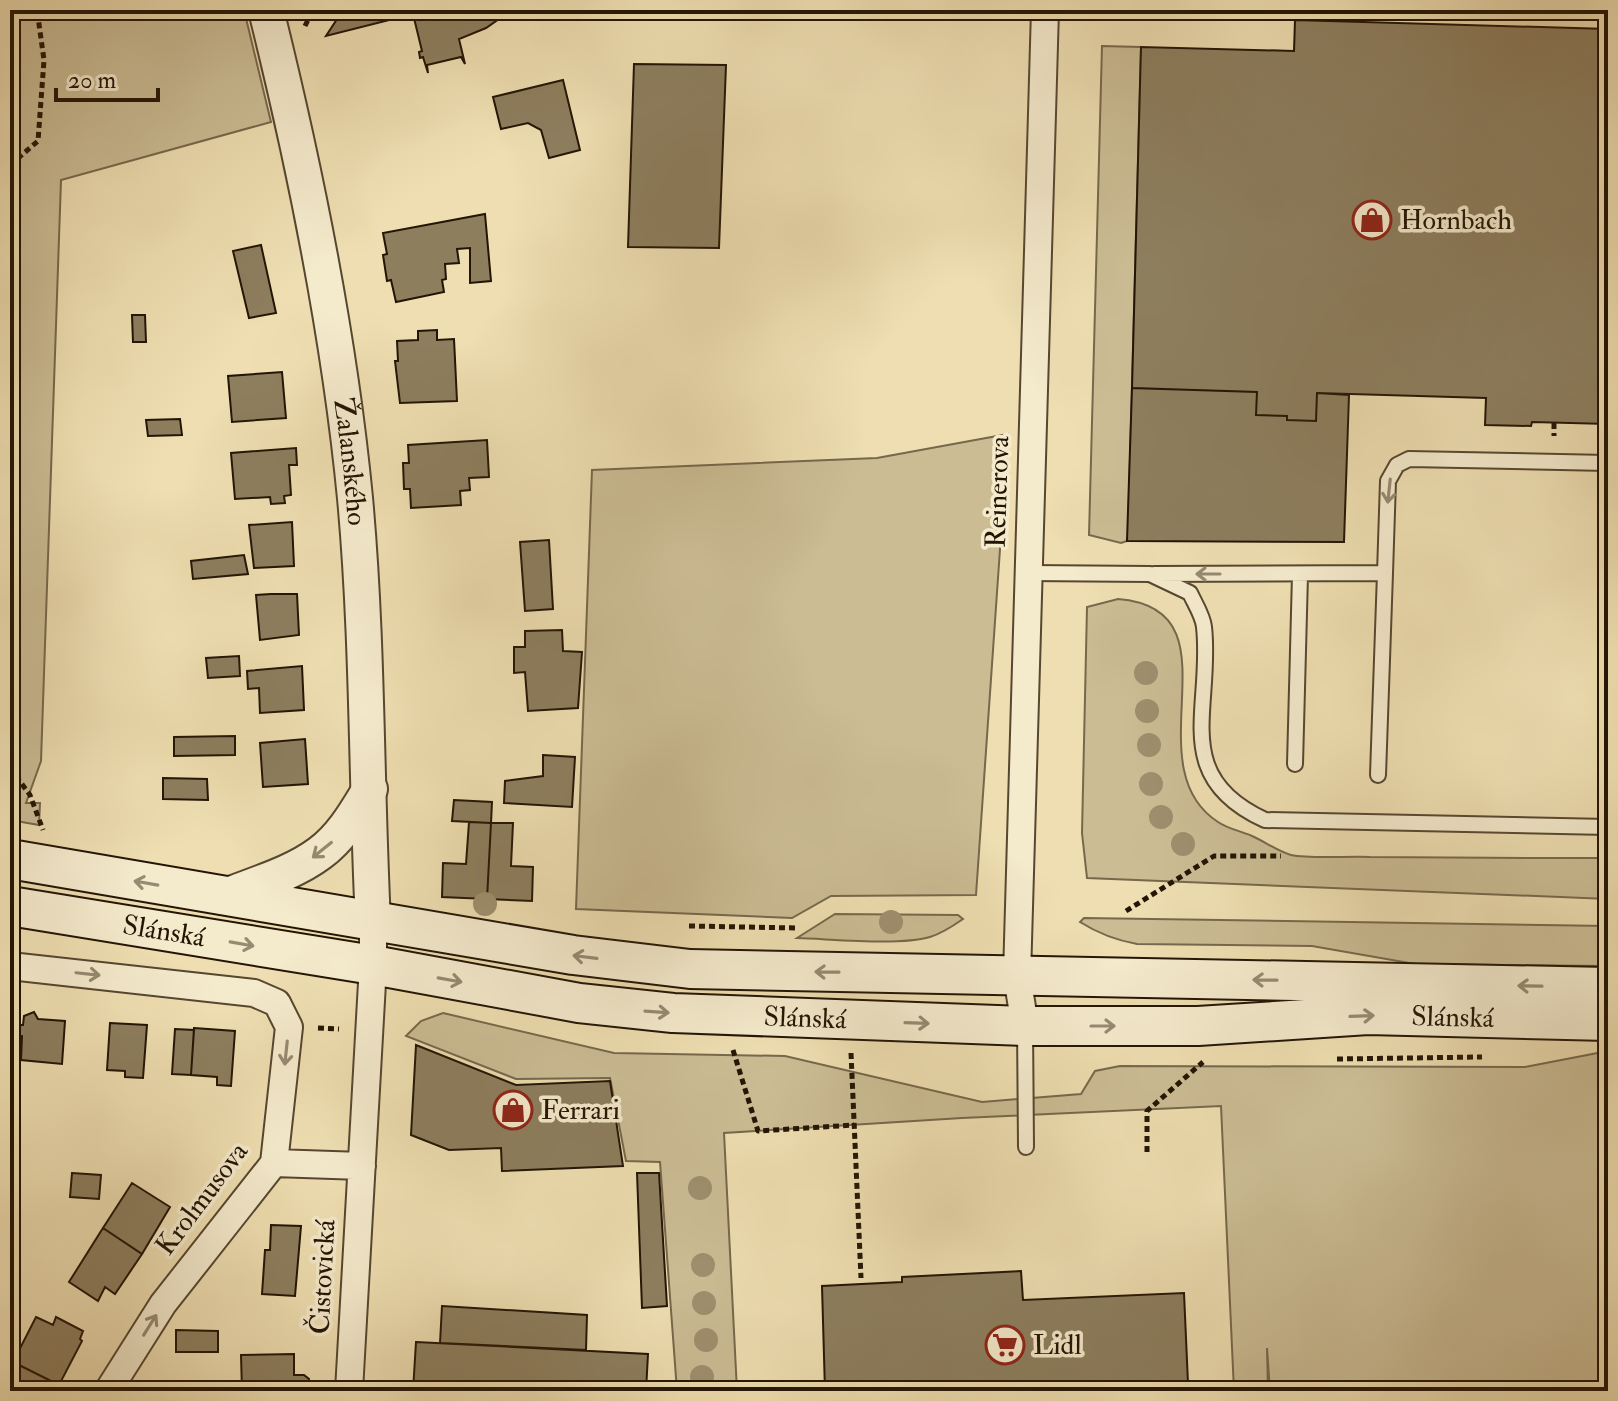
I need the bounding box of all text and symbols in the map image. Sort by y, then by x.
scale bar [56,52,158,102]
text: 20 m [68,65,117,96]
shop icon: Hornbach [1351,199,1393,241]
place label: Hornbach [1400,203,1512,238]
street label: Žalanského [326,396,375,527]
street label: Reinerova [979,435,1017,549]
one-way arrow [1381,477,1396,504]
one-way arrow [1195,566,1222,582]
one-way arrow [312,841,333,858]
one-way arrow [134,875,160,890]
street label: Slánská [120,907,208,955]
one-way arrow [229,938,255,953]
one-way arrow [572,949,599,964]
one-way arrow [814,964,841,980]
one-way arrow [74,967,100,982]
one-way arrow [437,973,462,988]
one-way arrow [1252,973,1279,988]
one-way arrow [1517,978,1544,994]
street label: Slánská [763,999,848,1037]
street label: Slánská [1411,999,1495,1036]
one-way arrow [643,1005,670,1020]
one-way arrow [1348,1008,1375,1023]
one-way arrow [903,1016,930,1031]
one-way arrow [1089,1018,1116,1034]
one-way arrow [279,1039,294,1066]
shop icon: Ferrari [492,1089,534,1131]
place label: Ferrari [541,1093,620,1128]
street label: Krolmusova [148,1135,256,1263]
street label: Čistovická [302,1218,344,1335]
one-way arrow [142,1314,158,1337]
supermarket icon: Lidl [984,1324,1026,1366]
place label: Lidl [1033,1328,1082,1363]

